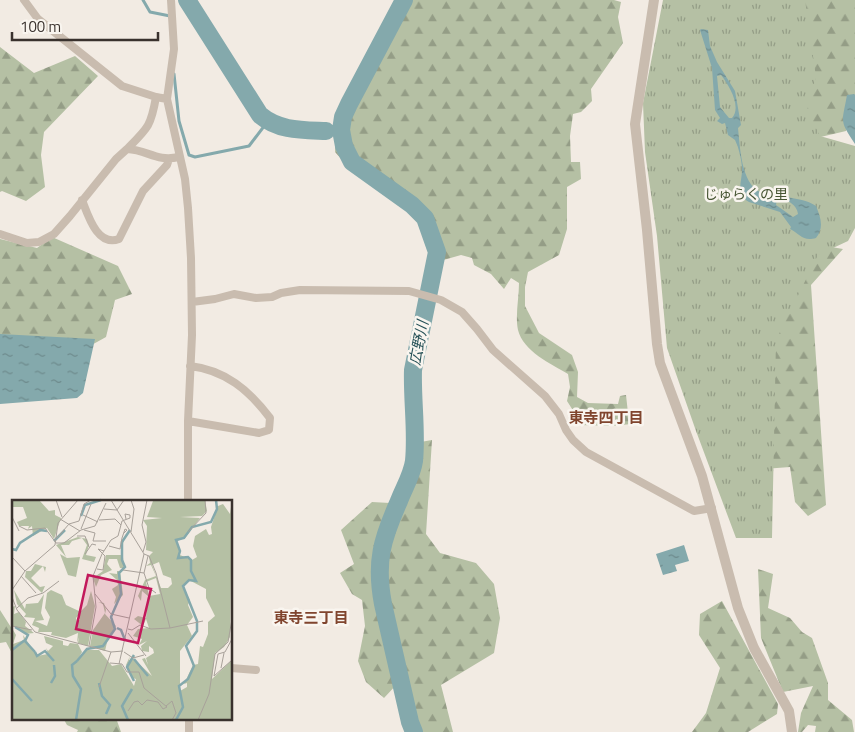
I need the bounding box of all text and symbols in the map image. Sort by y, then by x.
scale bar [12,10,159,42]
text: 100 m [20,15,61,38]
park label: じゅらくの里 [704,183,788,204]
water label: 広野川 [403,317,434,367]
district label: 東寺四丁目 [568,406,644,429]
inset map [12,500,232,720]
district label: 東寺三丁目 [273,606,349,629]

